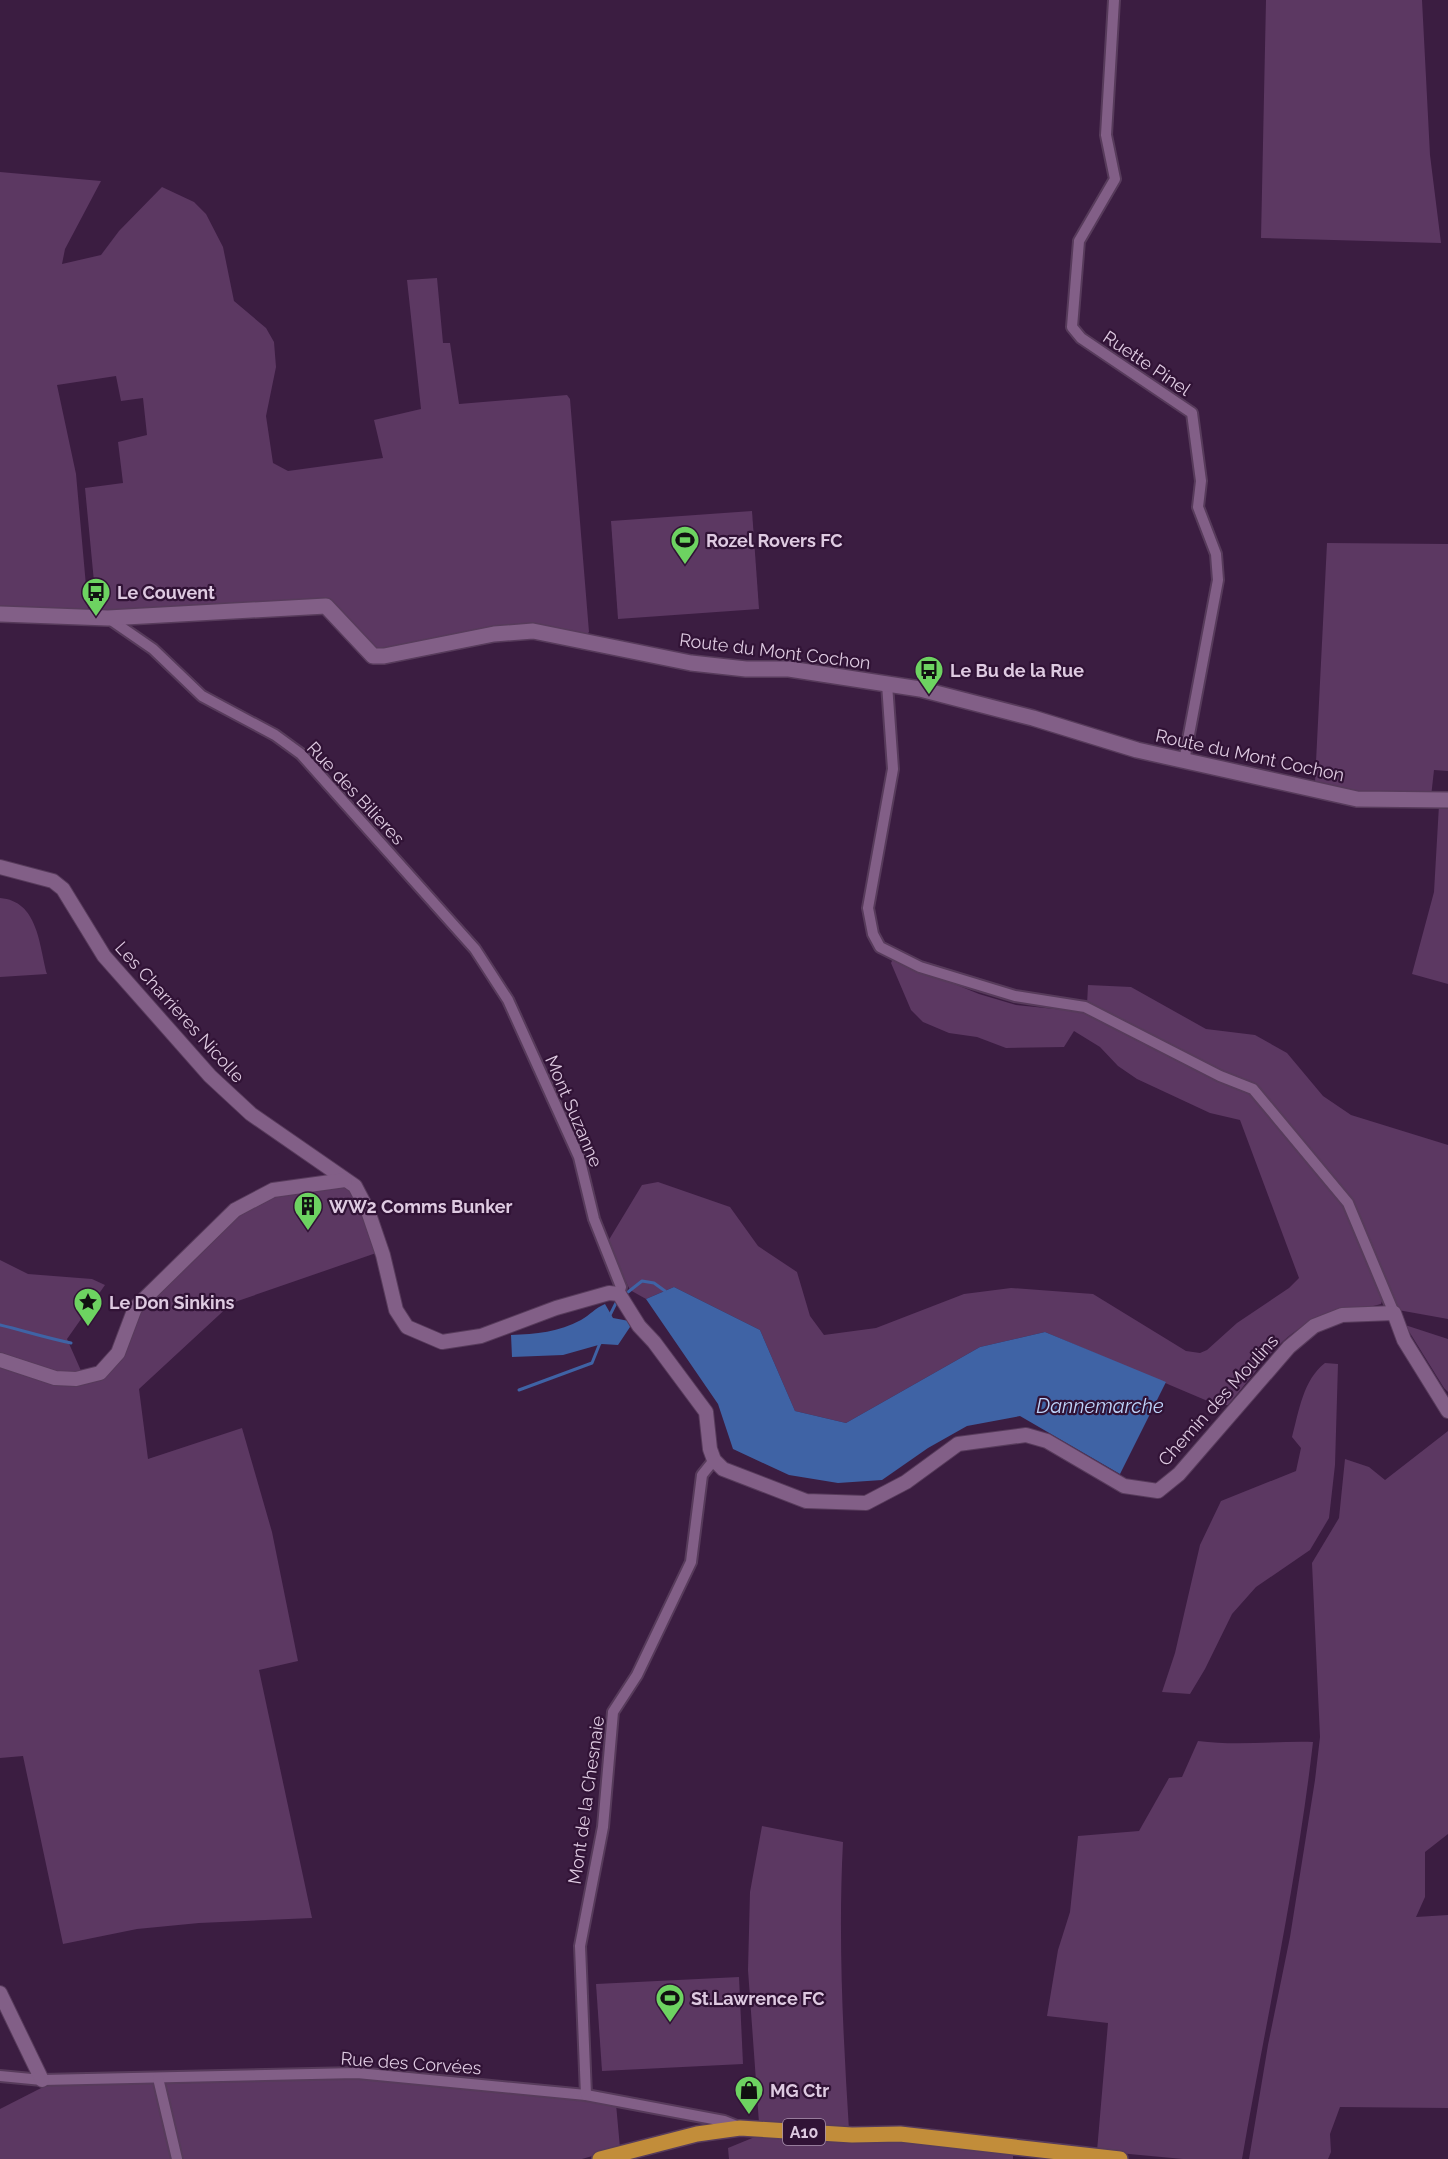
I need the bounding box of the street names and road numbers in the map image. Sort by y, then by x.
street label: Ruette Pinel [1099,326,1195,400]
street label: Route du Mont Cochon [678,629,872,673]
street label: Route du Mont Cochon [1154,725,1346,785]
street label: Rue des Bilieres [303,737,409,849]
street label: Les Charrieres Nicolle [111,937,249,1087]
street label: Mont Suzanne [541,1052,607,1170]
street label: Chemin des Moulins [1154,1330,1283,1470]
street label: Mont de la Chesnaie [564,1714,608,1886]
street label: Rue des Corvées [340,2048,482,2078]
road number: A10 [783,2119,825,2145]

